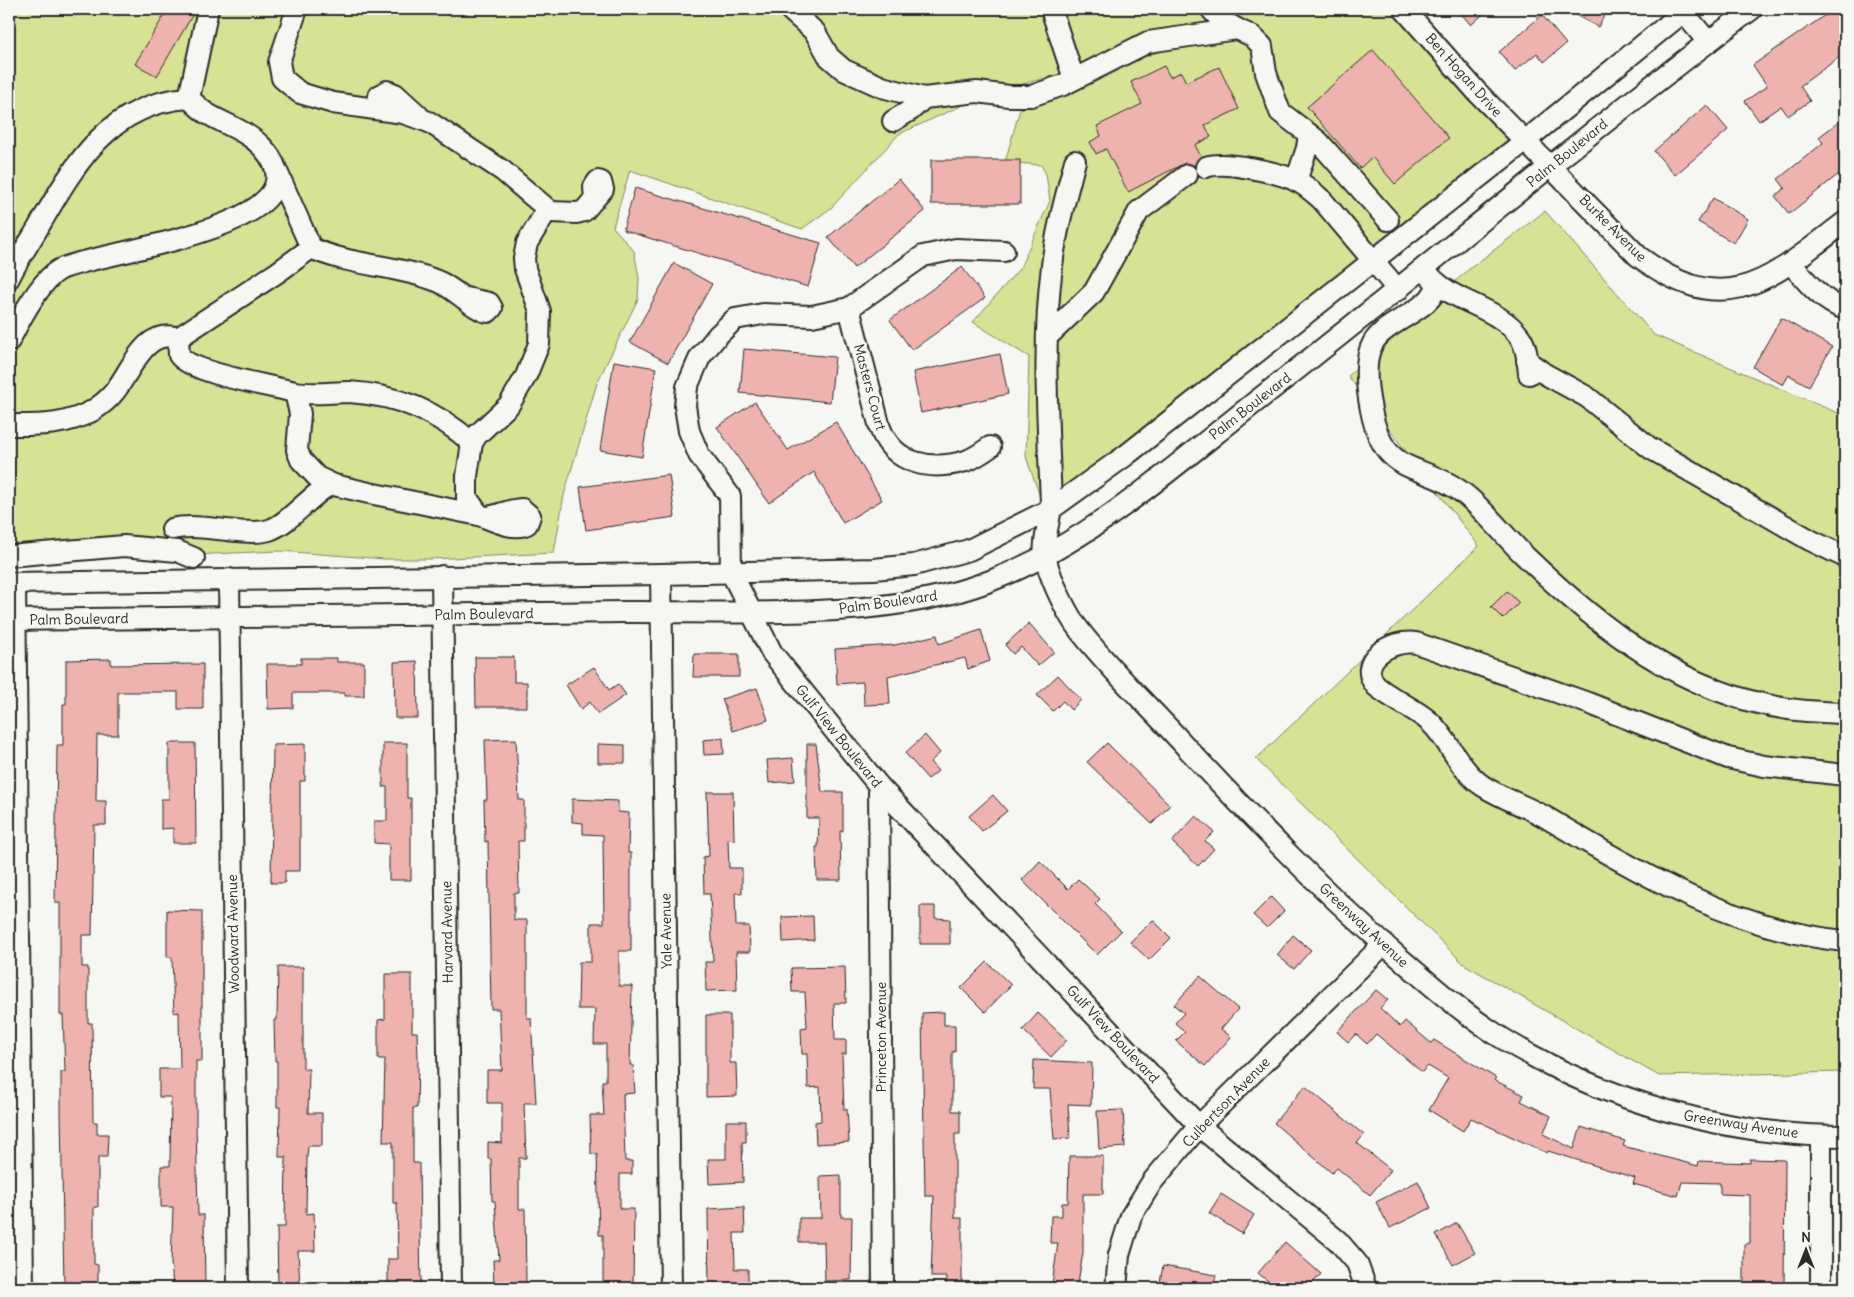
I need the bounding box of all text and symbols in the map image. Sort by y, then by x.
street label: Ben Hogan Drive [1422,29,1506,121]
street label: Palm Boulevard [1523,115,1611,191]
street label: Burke Avenue [1576,191,1650,265]
street label: Masters Court [850,342,890,432]
street label: Palm Boulevard [1205,368,1295,444]
street label: Palm Boulevard [838,586,938,618]
street label: Palm Boulevard [434,604,534,624]
street label: Palm Boulevard [29,609,129,629]
street label: Gulf View Boulevard [792,681,886,791]
street label: Woodward Avenue [223,874,243,994]
street label: Greenway Avenue [1316,879,1412,971]
street label: Harvard Avenue [437,881,457,983]
street label: Yale Avenue [656,893,676,969]
street label: Gulf View Boulevard [1063,981,1163,1087]
street label: Princeton Avenue [872,982,890,1092]
street label: Culbertson Avenue [1178,1053,1274,1151]
street label: Greenway Avenue [1682,1106,1800,1142]
north arrow [1782,1224,1832,1274]
text: N [1801,1228,1811,1246]

